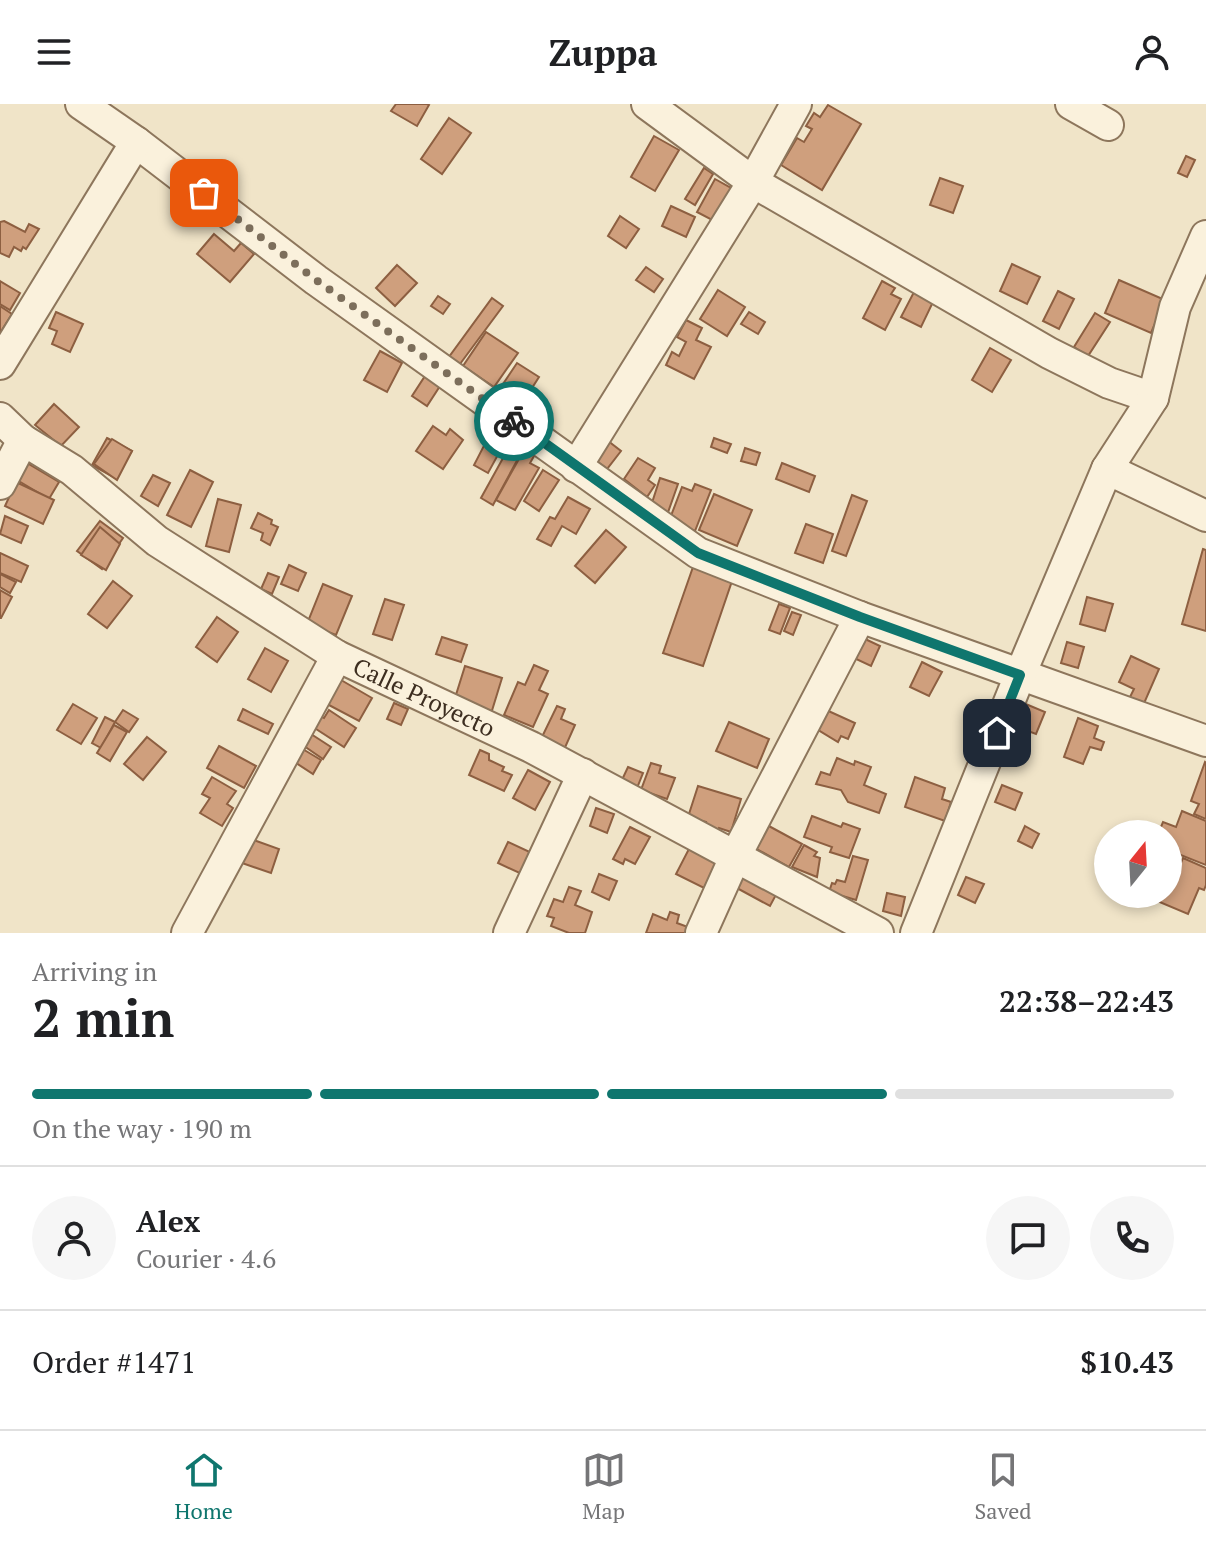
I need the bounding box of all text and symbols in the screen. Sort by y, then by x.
text: Zuppa [548,29,658,76]
icon: menu [32,30,76,74]
icon: person [1130,30,1174,74]
pin [170,159,238,227]
icon: bag [182,171,226,215]
courier [474,381,554,461]
icon: bike [492,399,536,443]
street label: Calle Proyecto [348,650,501,744]
pin [963,699,1031,767]
icon: home [975,711,1019,755]
north arrow [1094,820,1182,908]
map controls [1094,820,1182,908]
text: Arriving in [32,954,157,988]
text: 22:38–22:43 [999,981,1174,1021]
text: 2 min [32,983,174,1052]
text: On the way · 190 m [32,1111,252,1145]
button: person [32,1196,116,1280]
button: chat [986,1196,1070,1280]
button: phone [1090,1196,1174,1280]
text: Alex [136,1201,200,1241]
text: Courier · 4.6 [136,1241,276,1275]
text: Order #1471 [32,1342,196,1382]
text: $10.43 [1080,1342,1174,1382]
tab: Home [174,1448,233,1525]
tab: Map [582,1448,626,1525]
tab: Saved [975,1448,1032,1525]

